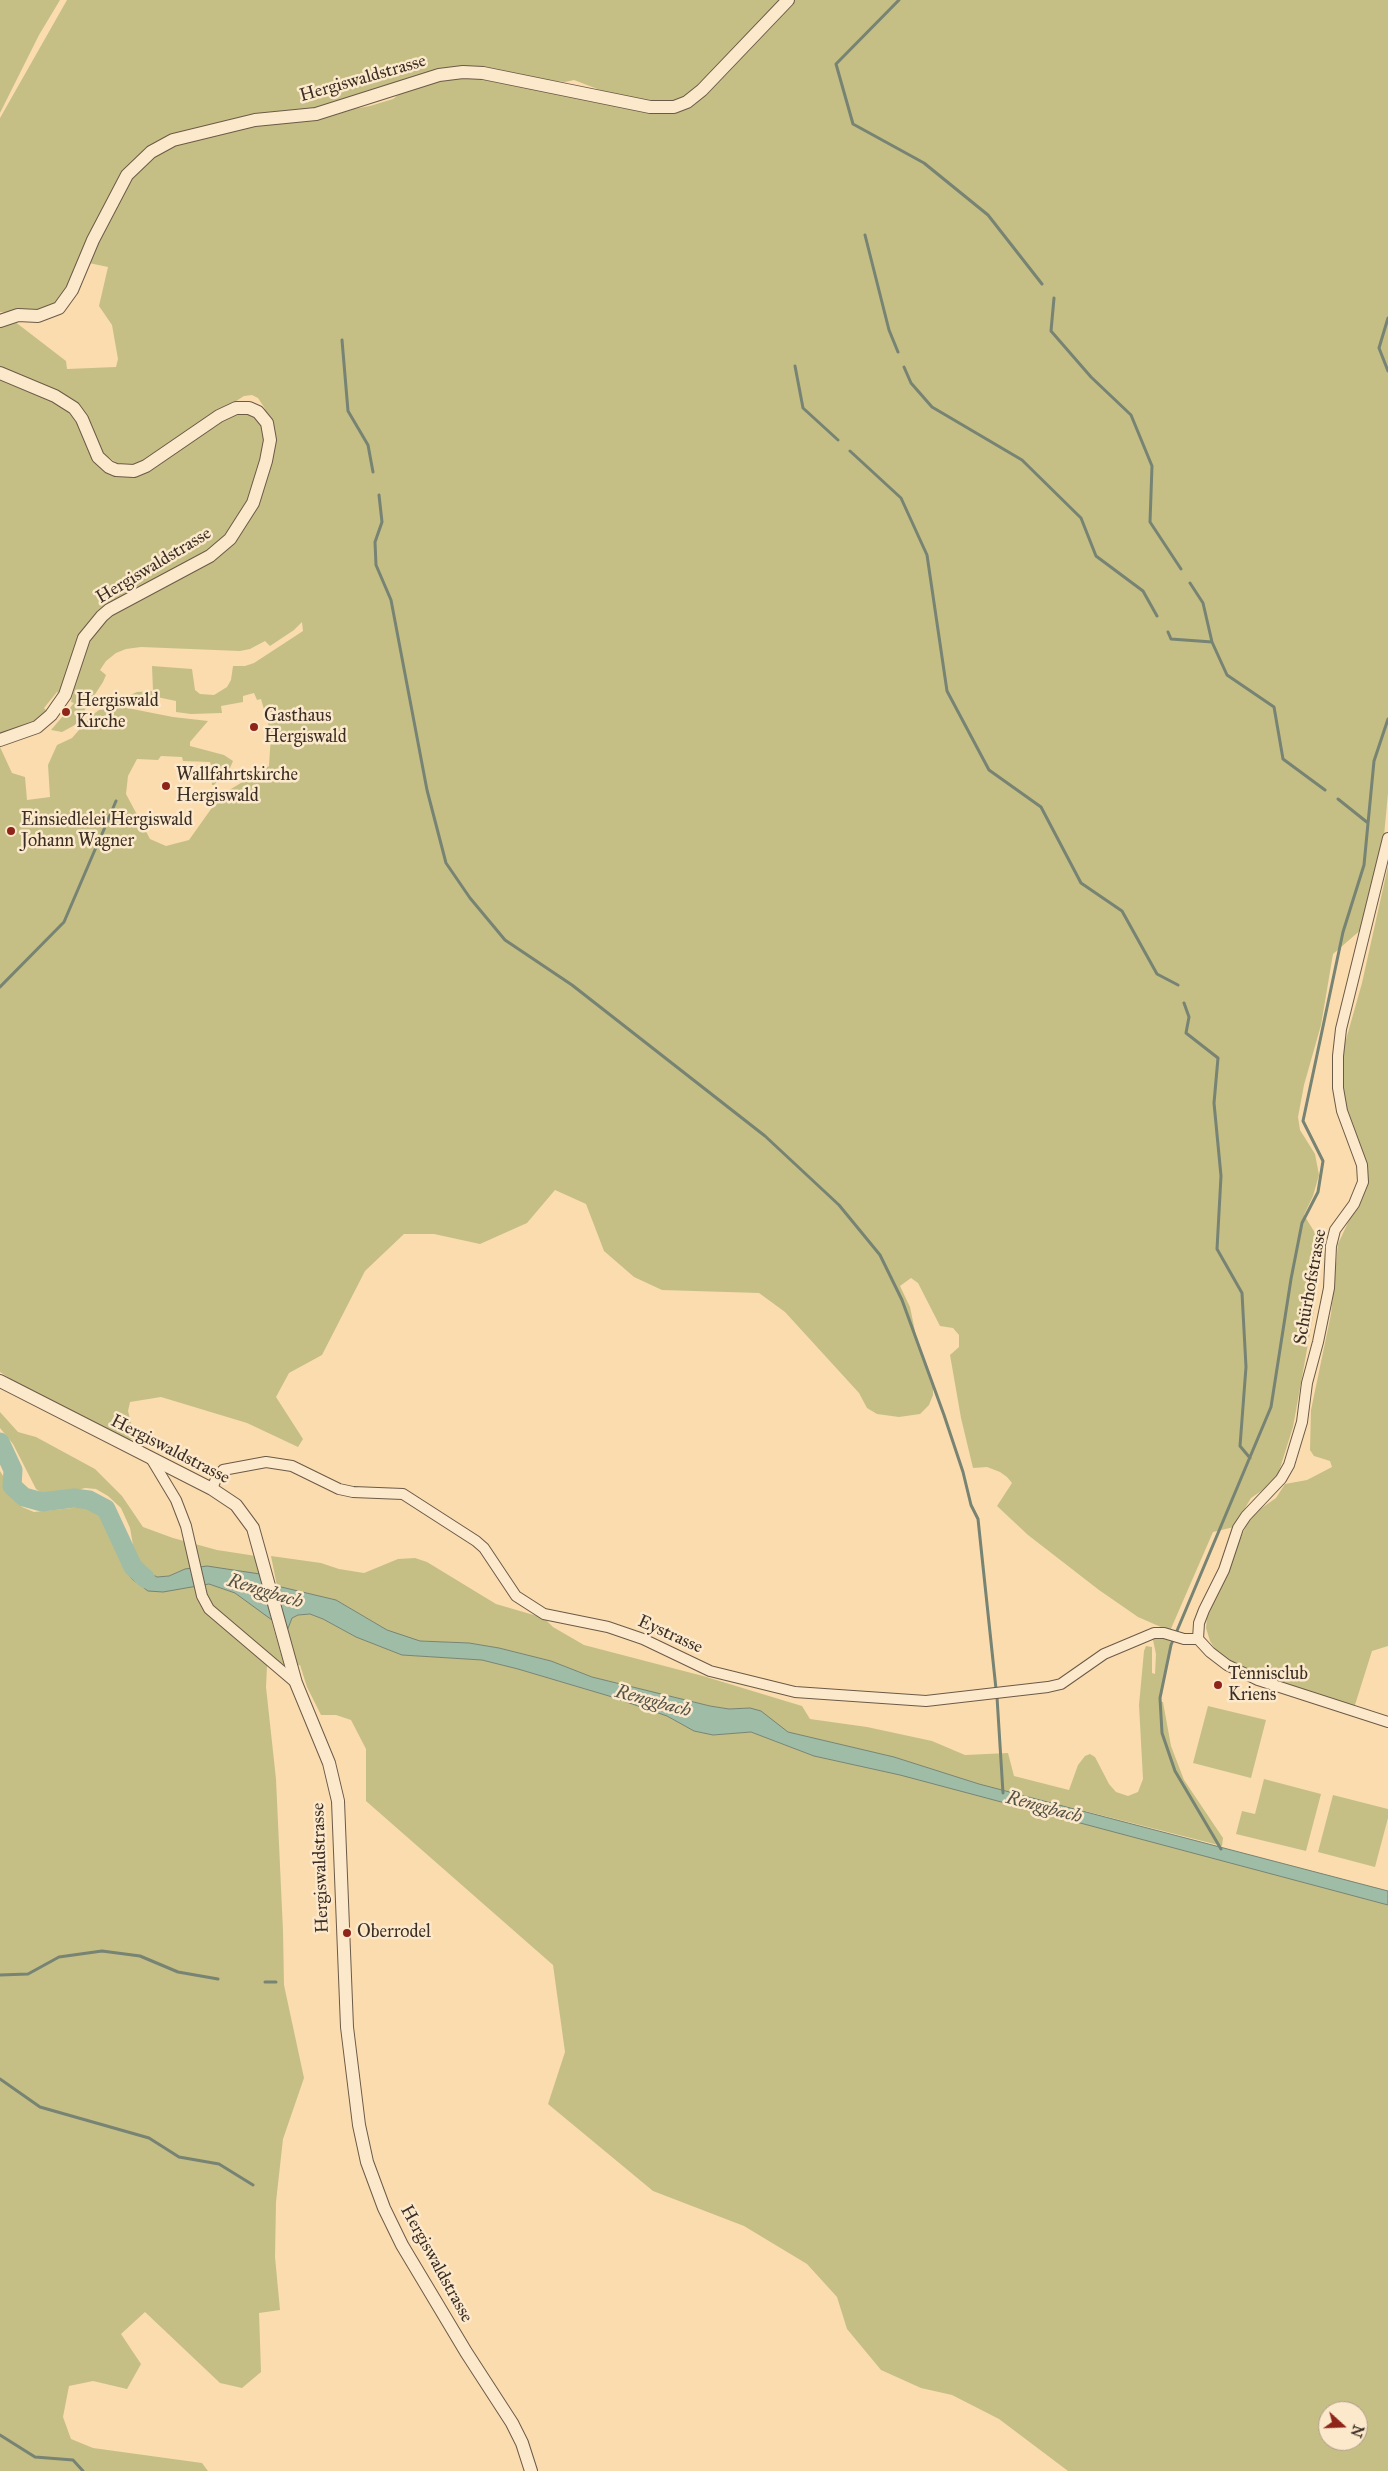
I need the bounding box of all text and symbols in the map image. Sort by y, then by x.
street label: Hergiswaldstrasse [297,51,429,107]
street label: Hergiswaldstrasse [92,523,216,609]
place label: Hergiswald Kirche [76,691,159,734]
marker: Hergiswald Kirche [60,706,72,718]
place label: Gasthaus Hergiswald [264,706,347,749]
marker: Gasthaus Hergiswald [248,721,260,733]
place label: Wallfahrtskirche Hergiswald [176,765,298,808]
marker: Wallfahrtskirche Hergiswald [160,780,172,792]
place label: Einsiedlelei Hergiswald Johann Wagner [21,810,193,852]
marker: Einsiedlelei Hergiswald Johann Wagner [5,825,17,837]
street label: Schürhofstrasse [1290,1227,1332,1347]
street label: Hergiswaldstrasse [107,1411,233,1489]
water label: Renggbach [225,1570,305,1614]
street label: Eystrasse [634,1611,706,1659]
place label: Tennisclub Kriens [1228,1664,1308,1706]
marker: Tennisclub Kriens [1212,1679,1224,1691]
water label: Renggbach [613,1681,693,1723]
water label: Renggbach [1004,1787,1084,1829]
street label: Hergiswaldstrasse [308,1802,334,1934]
place label: Oberrodel [357,1922,431,1944]
marker: Oberrodel [341,1927,353,1939]
street label: Hergiswaldstrasse [395,2202,477,2326]
north arrow [1318,2401,1368,2451]
text: N [1347,2422,1367,2439]

